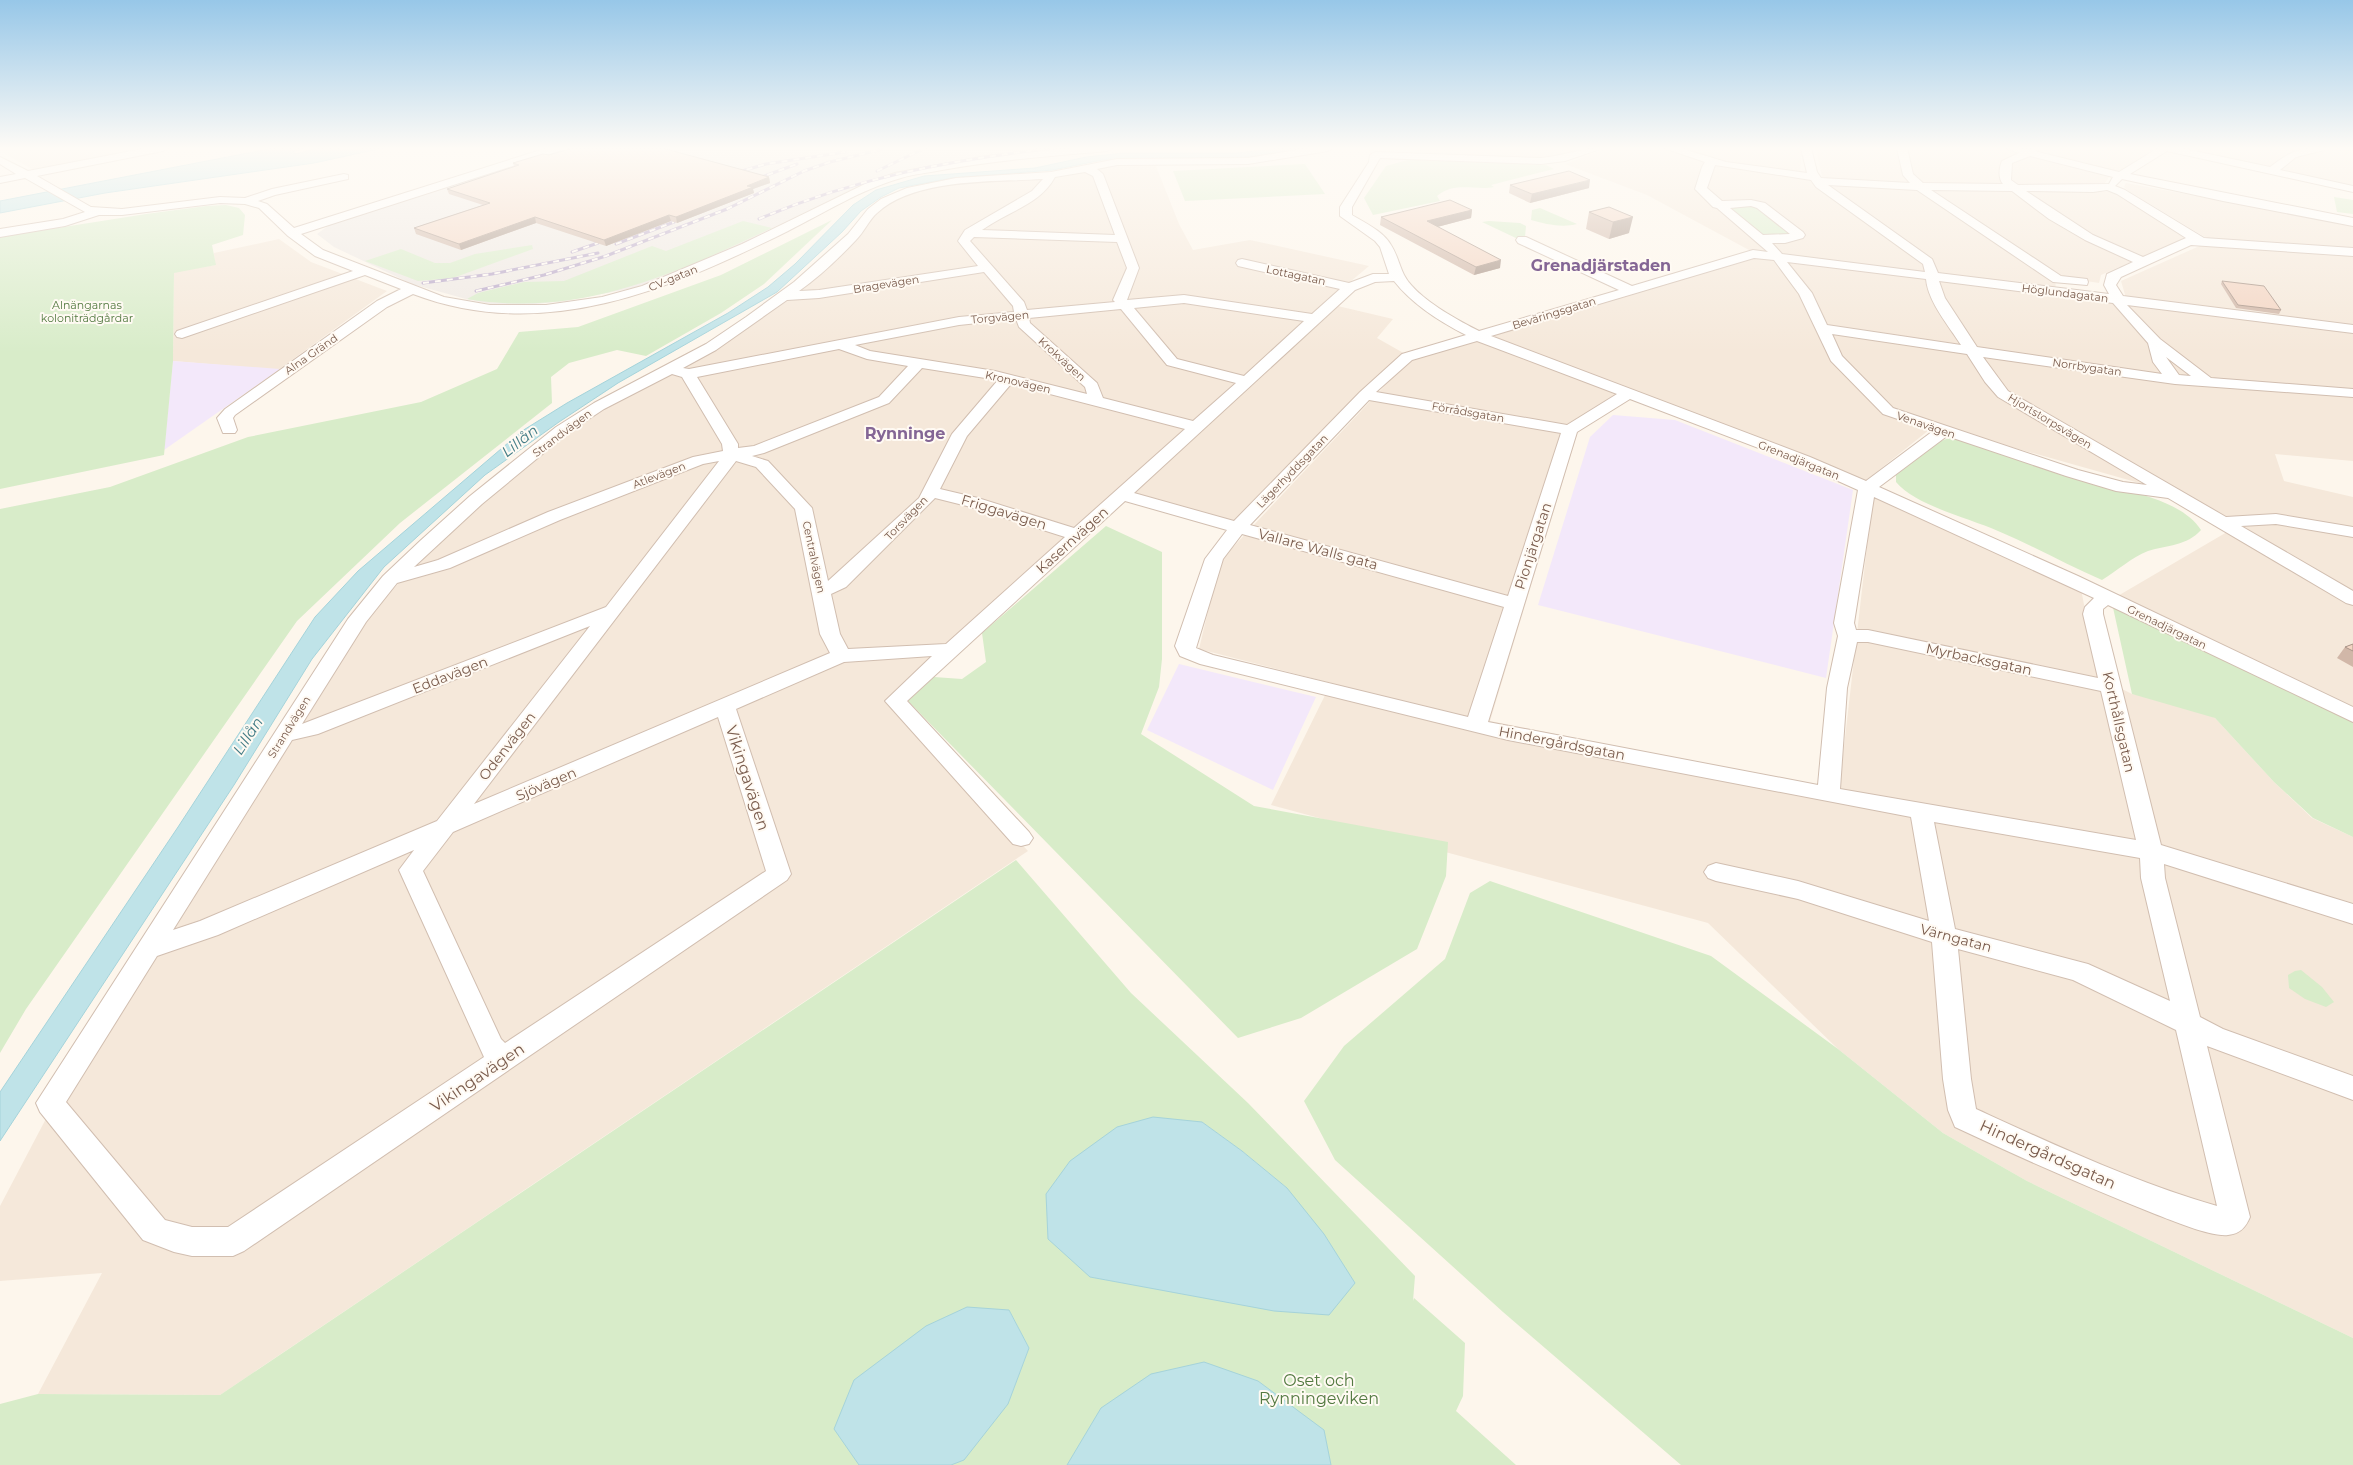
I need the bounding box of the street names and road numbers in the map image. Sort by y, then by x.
street label: CV-gatan [646,262,700,294]
street label: Lottagatan [1265,262,1327,288]
street label: Bragevägen [852,272,920,296]
street label: Höglundagatan [2021,281,2109,305]
street label: Beväringsgatan [1510,294,1598,332]
street label: Torgvägen [970,307,1030,327]
street label: Alna Gränd [282,331,340,377]
street label: Krokvägen [1035,334,1089,384]
street label: Norrbygatan [2051,355,2123,379]
street label: Kronovägen [984,368,1052,396]
street label: Hjortstorpsvägen [2005,390,2095,452]
street label: Förrådsgatan [1431,399,1505,425]
street label: Strandvägen [530,406,594,460]
street label: Venavägen [1895,408,1957,442]
street label: Lägerhyddsgatan [1253,431,1331,511]
street label: Grenadjärgatan [1756,437,1842,483]
street label: Atlevägen [631,458,687,492]
street label: Friggavägen [959,490,1049,534]
street label: Torsvägen [881,493,931,543]
street label: Pionjärgatan [1510,500,1556,592]
street label: Kasernvägen [1032,503,1112,577]
street label: Centralvägen [800,520,828,594]
street label: Vallare Walls gata [1256,524,1380,574]
street label: Grenadjärgatan [2125,602,2209,652]
street label: Myrbacksgatan [1924,639,2034,679]
street label: Eddavägen [410,652,490,698]
street label: Korthållsgatan [2099,670,2139,774]
street label: Strandvägen [264,693,314,761]
street label: Odenvägen [475,708,539,784]
street label: Hindergårdsgatan [1497,722,1627,764]
street label: Vikingavägen [722,723,773,833]
street label: Sjövägen [513,763,579,805]
street label: Värngatan [1918,920,1994,956]
street label: Vikingavägen [427,1039,528,1116]
street label: Hindergårdsgatan [1977,1116,2119,1193]

